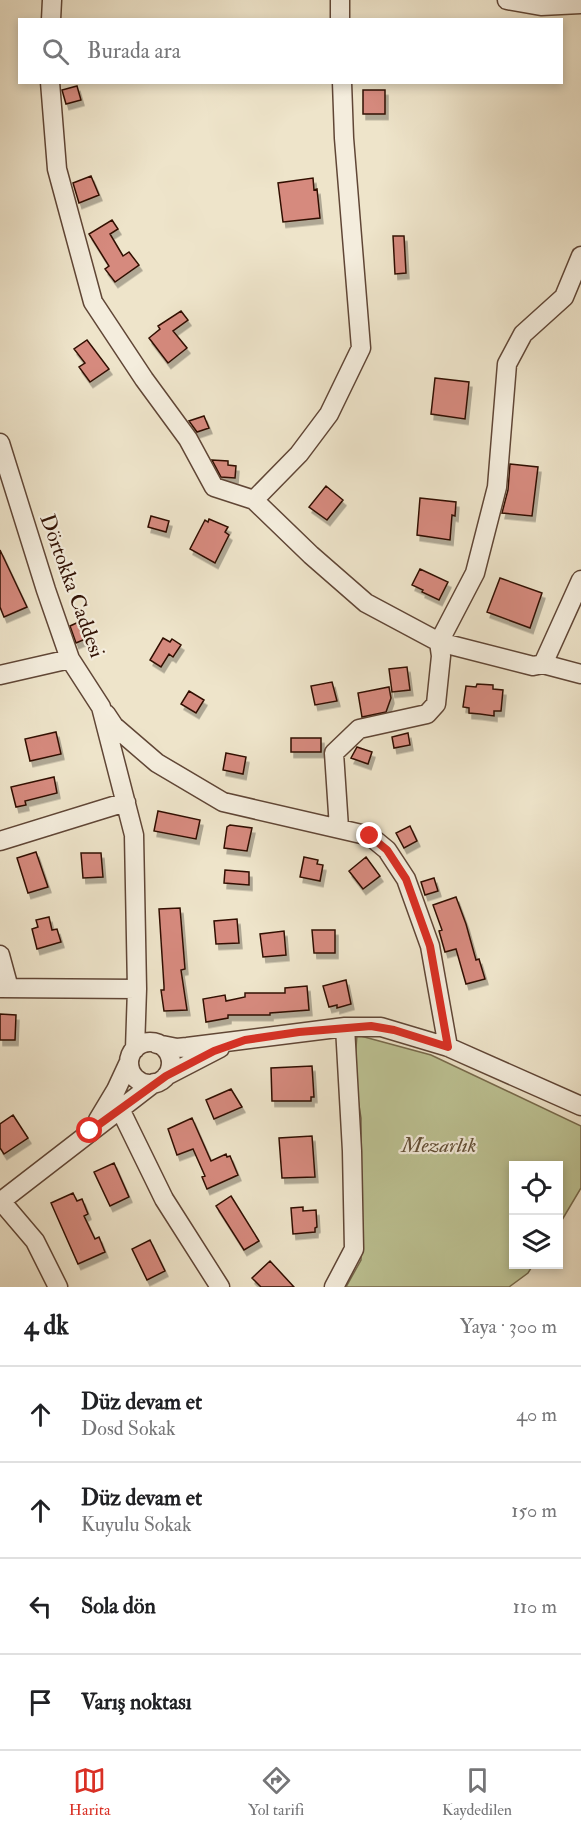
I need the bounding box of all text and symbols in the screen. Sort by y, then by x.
search box [18,18,563,84]
icon: search [39,35,72,68]
text: Burada ara [87,37,181,65]
street label: Dörtokka Caddesi [34,511,111,662]
route end [356,822,382,848]
route start [76,1117,102,1143]
park label: Mezarlık [400,1132,476,1159]
map controls [509,1161,563,1269]
button: locate [509,1161,563,1215]
button: layers [509,1215,563,1269]
text: 4 dk [24,1310,69,1342]
text: Yaya · 300 m [460,1314,557,1339]
text: Düz devam et [81,1388,202,1416]
icon: ahead [24,1398,57,1431]
text: 40 m [516,1402,557,1427]
text: Dosd Sokak [81,1416,176,1441]
text: Düz devam et [81,1484,202,1512]
icon: ahead [24,1494,57,1527]
text: 150 m [511,1498,557,1523]
text: Kuyulu Sokak [81,1512,192,1537]
icon: left [24,1590,57,1623]
text: Sola dön [81,1592,156,1620]
text: 110 m [513,1594,557,1619]
icon: arrive [24,1686,57,1719]
text: Varış noktası [81,1688,192,1716]
tab: Harita [69,1764,111,1820]
tab: Yol tarifi [248,1764,304,1820]
tab: Kaydedilen [442,1764,512,1820]

